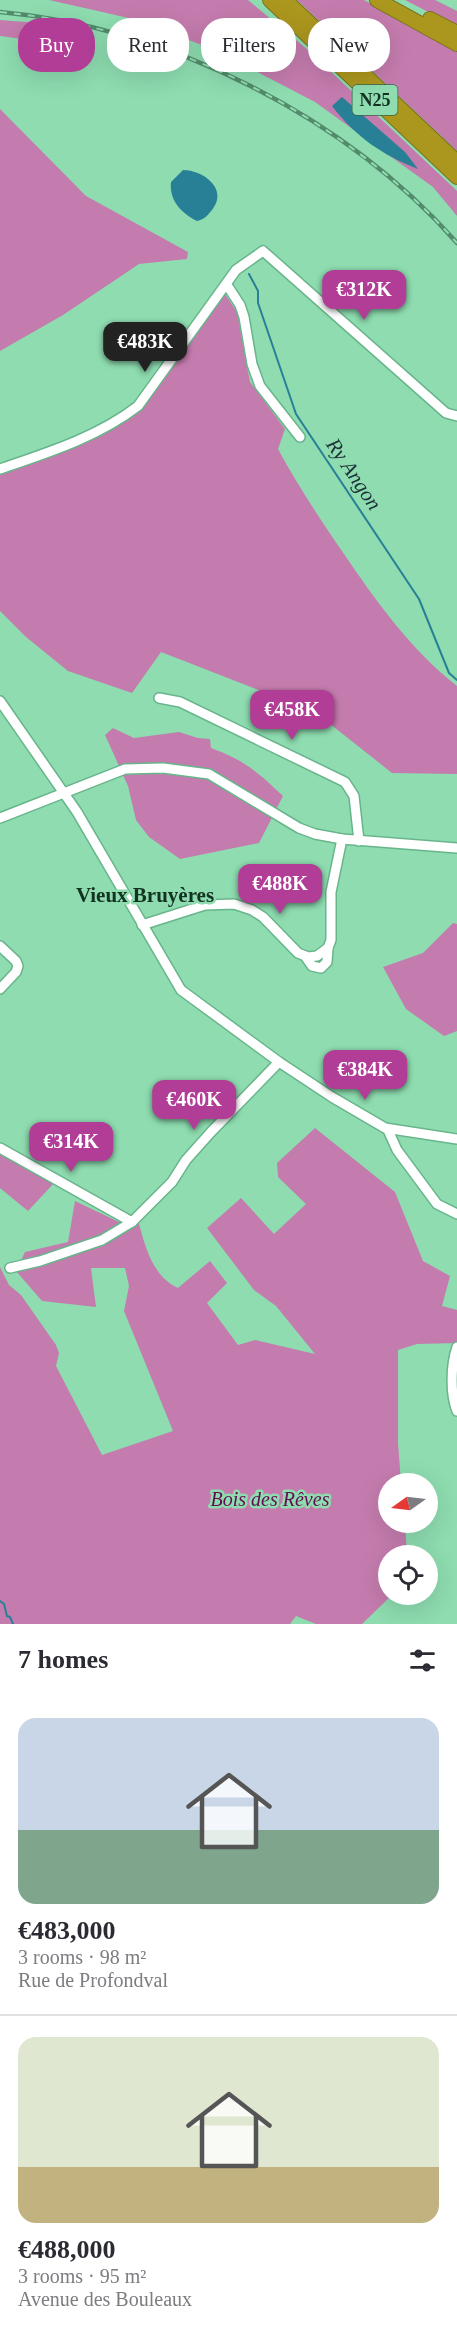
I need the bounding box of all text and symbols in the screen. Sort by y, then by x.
chip: Buy [18,18,95,72]
chip: Rent [107,18,189,72]
chip: Filters [201,18,296,72]
chip: New [308,18,390,72]
road number: N25 [352,85,398,115]
pin: €312K [322,270,406,321]
text: €312K [336,278,392,300]
pin: €483K [103,322,187,373]
text: €483K [117,330,173,352]
water label: Ry Angon [321,433,387,514]
pin: €458K [250,690,334,741]
text: €458K [264,698,320,720]
pin: €488K [238,864,322,915]
text: €488K [252,872,308,894]
district label: Vieux Bruyères [76,883,214,907]
pin: €384K [323,1050,407,1101]
text: €384K [337,1058,393,1080]
pin: €460K [152,1080,236,1131]
text: €460K [166,1088,222,1110]
pin: €314K [29,1122,113,1173]
text: €314K [43,1130,99,1152]
north arrow [378,1473,438,1533]
map controls [378,1473,438,1605]
park label: Bois des Rêves [211,1488,330,1510]
button: locate [378,1545,438,1605]
icon: filters [406,1644,439,1677]
text: 7 homes [18,1645,108,1674]
icon: home [175,1757,283,1865]
text: €483,000 [18,1916,116,1945]
text: 3 rooms · 98 m² [18,1946,146,1968]
text: Rue de Profondval [18,1969,168,1991]
icon: home [175,2076,283,2184]
text: €488,000 [18,2235,116,2264]
text: 3 rooms · 95 m² [18,2265,146,2287]
text: Avenue des Bouleaux [18,2288,192,2310]

